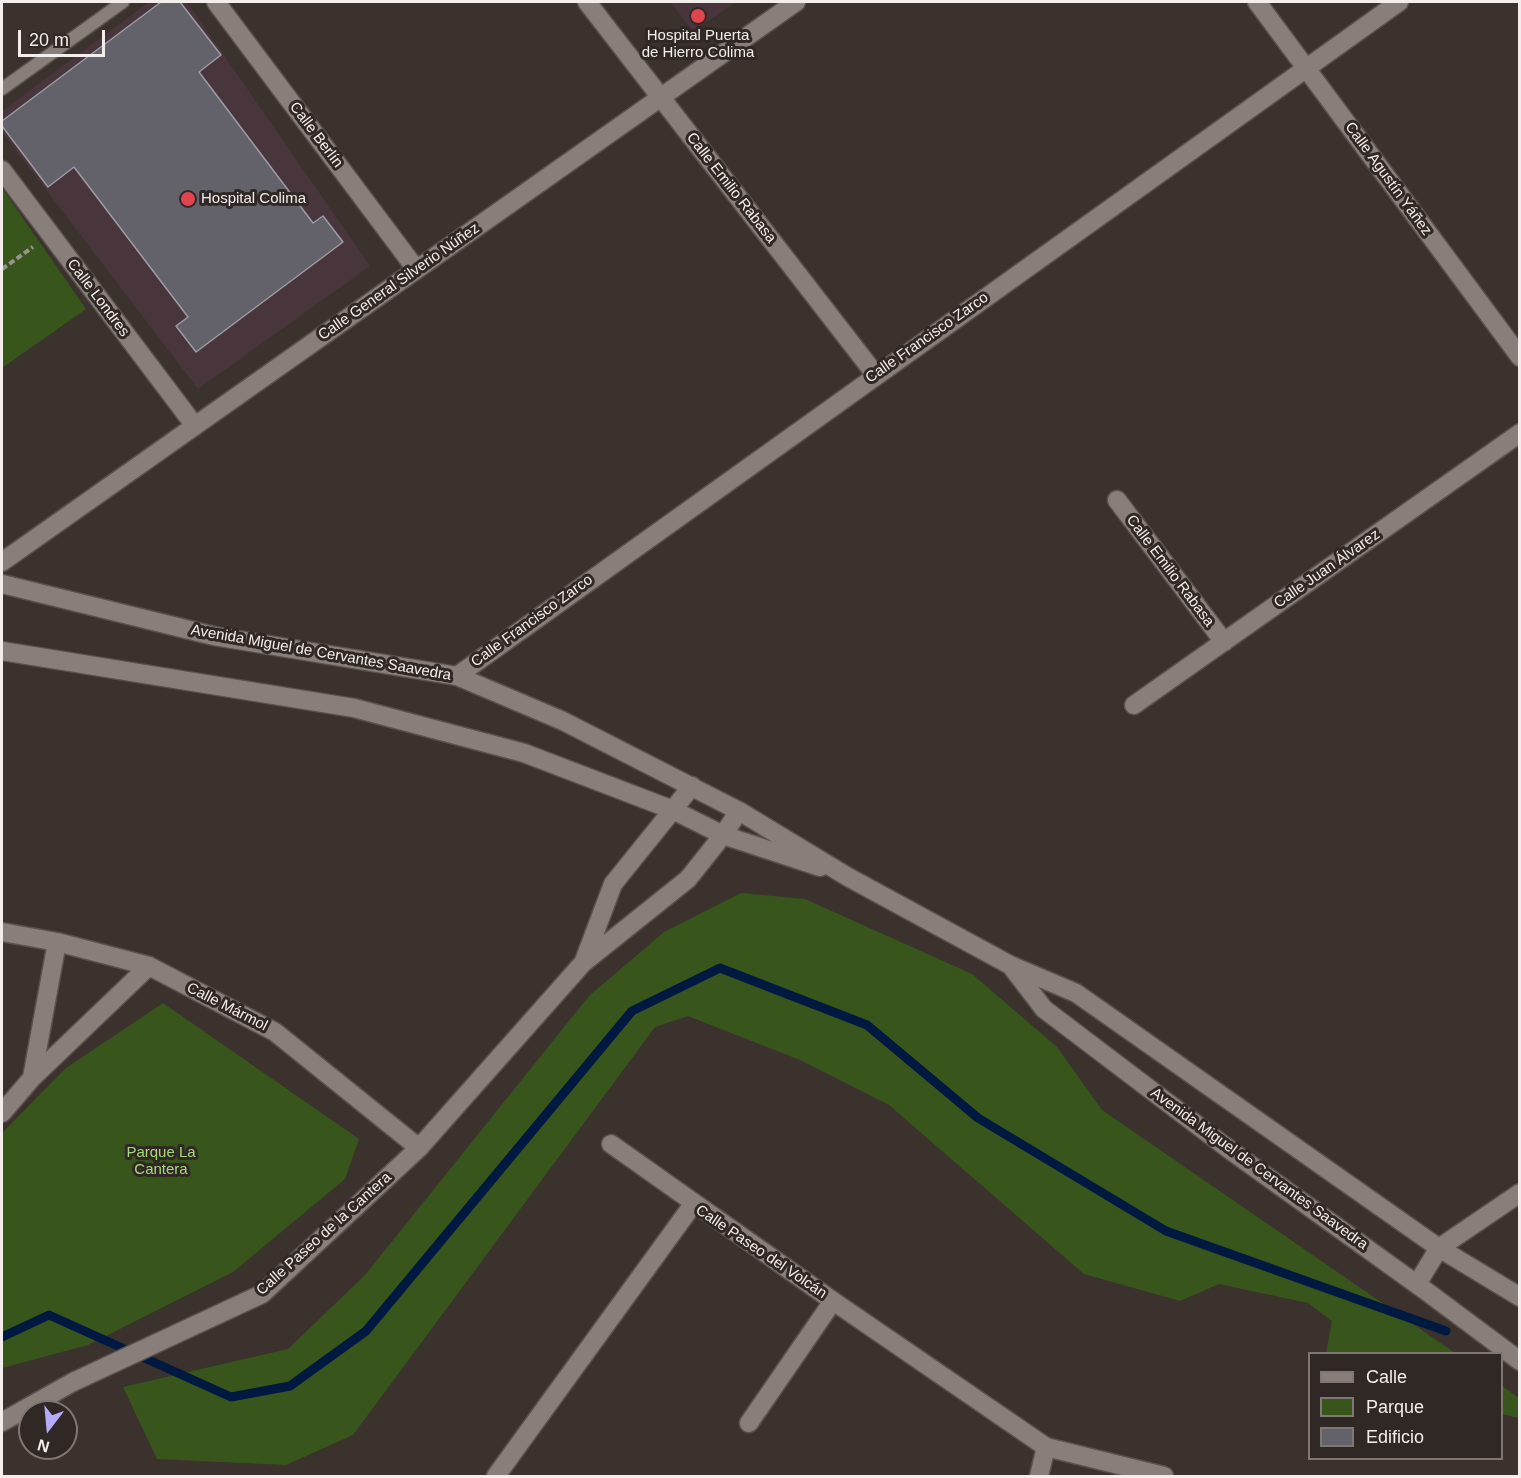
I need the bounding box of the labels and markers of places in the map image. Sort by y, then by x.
marker: Hospital Puerta de Hierro Colima [689,7,707,25]
place label: Hospital Puerta de Hierro Colima [642,27,754,62]
marker: Hospital Colima [179,190,197,208]
place label: Hospital Colima [201,190,306,208]

